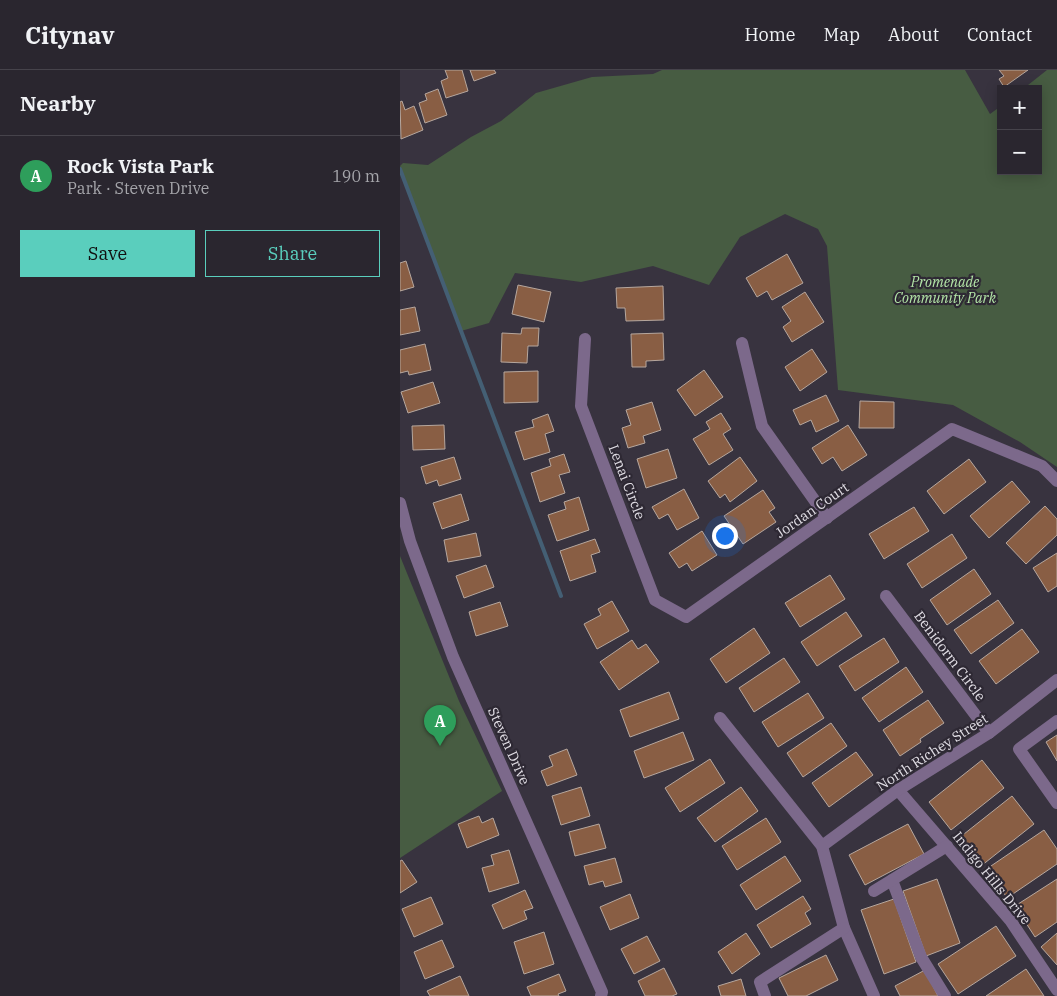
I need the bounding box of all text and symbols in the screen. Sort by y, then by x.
text: Citynav [25,19,114,51]
text: Home [744,23,796,46]
text: Map [824,23,860,46]
text: About [888,23,939,46]
text: Contact [967,23,1032,46]
map controls [997,85,1042,175]
button: + [997,85,1042,130]
text: Nearby [20,89,96,117]
button: − [997,130,1042,175]
text: Rock Vista Park [67,154,214,178]
text: A [30,166,42,186]
text: 190 m [332,166,380,186]
text: Park · Steven Drive [67,178,209,198]
button: Save [20,230,195,277]
button: Share [205,230,380,277]
park label: Promenade Community Park [894,273,997,307]
street label: Lenai Circle [604,442,650,522]
street label: Jordan Court [772,478,852,542]
your location [712,523,738,549]
street label: Benidorm Circle [910,607,990,705]
street label: Steven Drive [484,704,534,788]
pin: A [424,705,456,746]
street label: North Richey Street [873,709,991,795]
street label: Indigo Hills Drive [949,828,1035,928]

